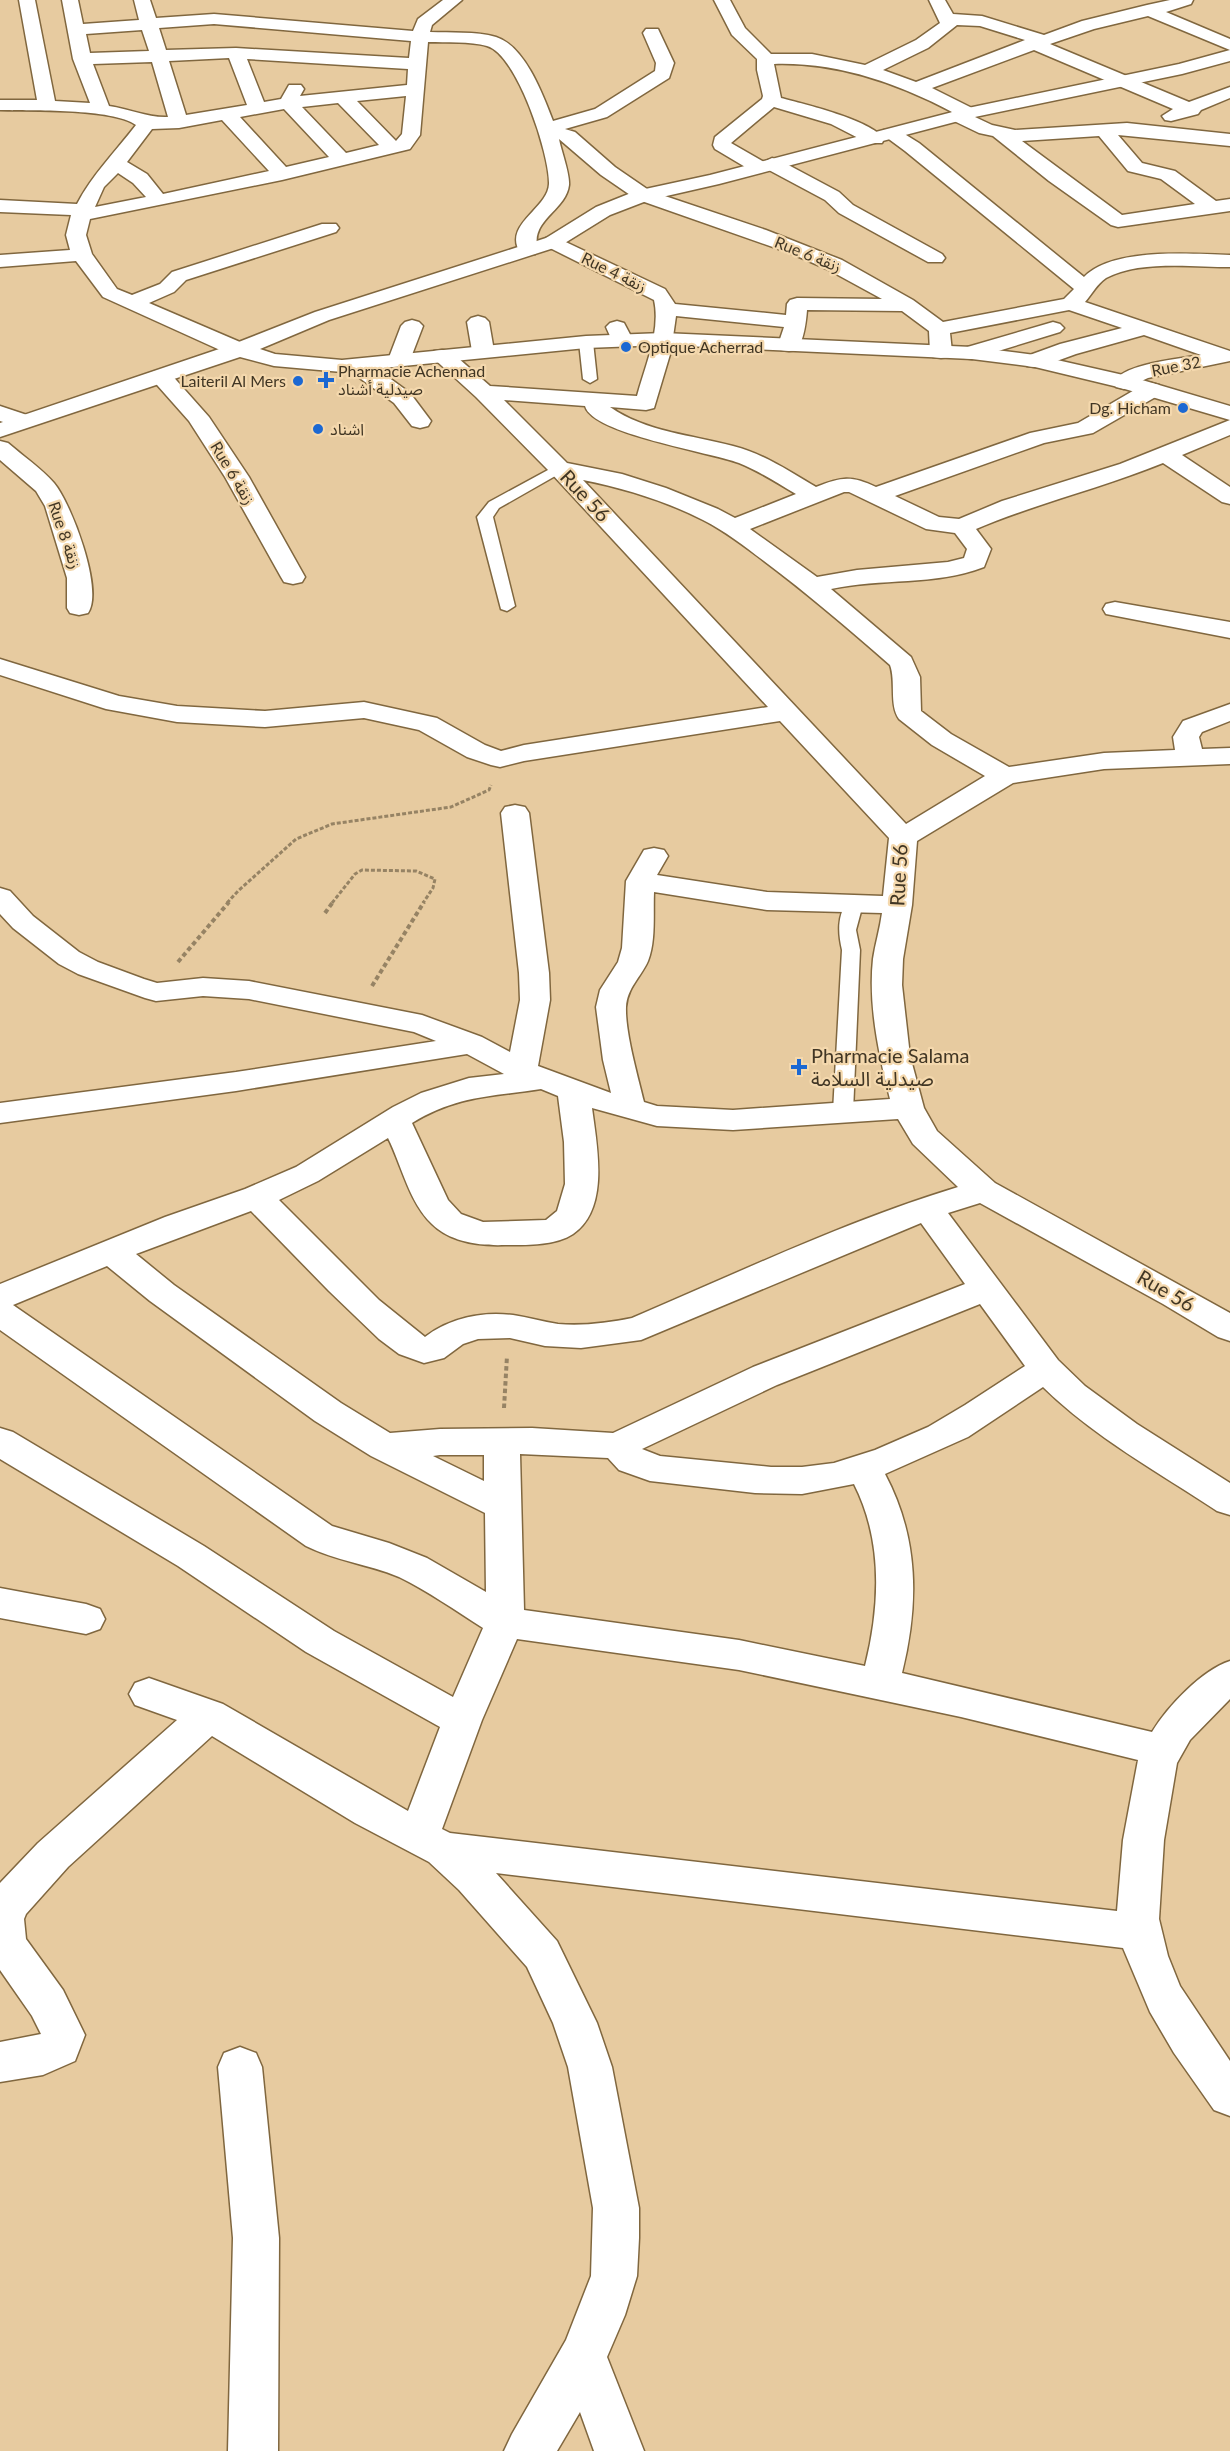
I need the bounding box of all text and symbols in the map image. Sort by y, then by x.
street label: Rue 6 زنقة [772,232,844,276]
street label: Rue 4 زنقة [578,248,650,296]
place label: Optique Acherrad [638,337,763,356]
marker: Optique Acherrad [619,340,633,354]
street label: Rue 32 [1150,351,1202,380]
place label: Pharmacie Achennad صيدلية أشناد [338,361,485,398]
place label: Laiteril Al Mers [180,371,286,390]
marker: Pharmacie Achennad صيدلية أشناد [319,373,333,387]
marker: Laiteril Al Mers [291,374,305,388]
place label: Dg. Hicham [1089,398,1171,417]
marker: Dg. Hicham [1176,401,1190,415]
place label: اشناد [330,419,364,438]
marker: اشناد [311,422,325,436]
street label: Rue 6 زنقة [206,438,260,508]
street label: Rue 56 [556,464,616,526]
street label: Rue 8 زنقة [44,499,86,571]
street label: Rue 56 [884,843,912,907]
place label: Pharmacie Salama صيدلية السلامة [811,1043,969,1090]
marker: Pharmacie Salama صيدلية السلامة [792,1060,806,1074]
street label: Rue 56 [1134,1264,1199,1316]

